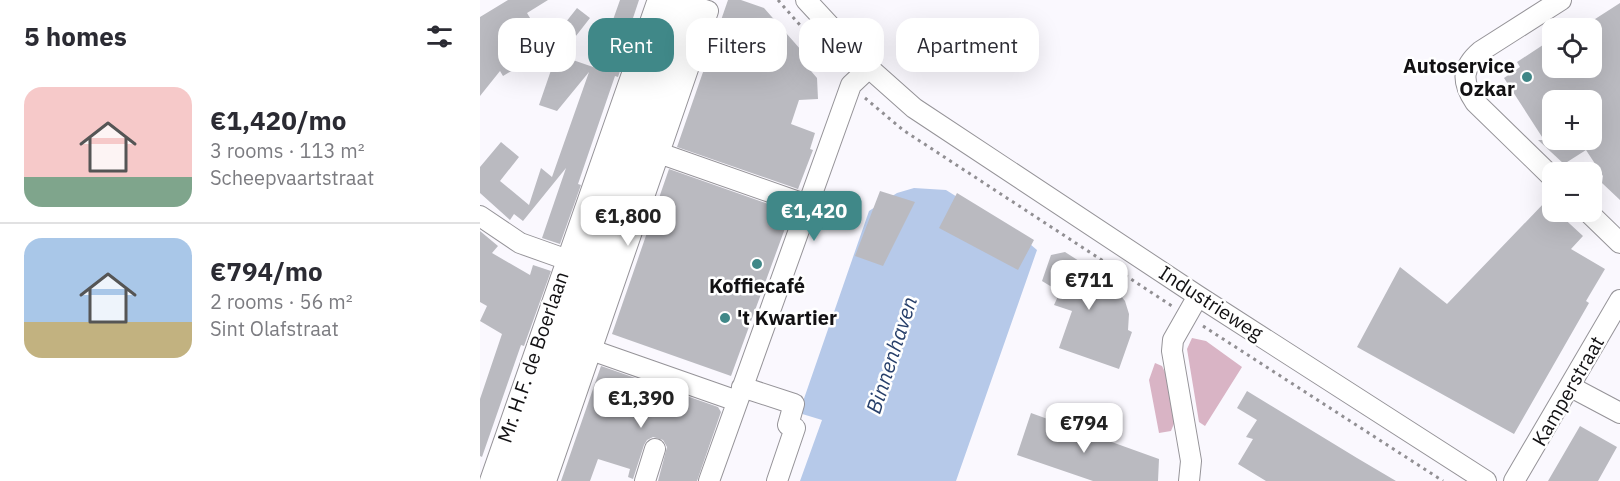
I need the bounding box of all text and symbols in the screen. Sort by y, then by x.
chip: Buy [498,18,576,72]
chip: Rent [588,18,674,72]
chip: Filters [686,18,787,72]
chip: New [799,18,884,72]
chip: Apartment [896,18,1039,72]
map controls [1542,18,1602,222]
button: locate [1542,18,1602,78]
text: 5 homes [24,19,127,53]
icon: filters [423,20,456,53]
place label: Autoservice Ozkar [1403,52,1515,102]
marker: Autoservice Ozkar [1520,70,1534,84]
button: + [1542,90,1602,150]
text: €1,420/mo [210,103,346,137]
icon: home [72,111,144,183]
text: 3 rooms · 113 m² [210,137,365,164]
button: − [1542,162,1602,222]
text: Scheepvaartstraat [210,164,374,191]
pin: €1,420 [765,191,863,242]
pin: €1,800 [579,196,677,247]
text: €1,420 [781,197,847,224]
text: €1,800 [595,202,661,229]
text: €794/mo [210,254,323,288]
marker: Koffiecafé [750,257,764,271]
street label: Industrieweg [1154,259,1269,347]
pin: €711 [1053,260,1125,311]
icon: home [72,262,144,334]
text: €711 [1065,266,1113,293]
street label: Mr. H.F. de Boerlaan [491,268,575,446]
place label: Koffiecafé [709,272,805,299]
text: 2 rooms · 56 m² [210,288,353,315]
water label: Binnenhaven [859,293,923,417]
place label: 't Kwartier [737,304,837,331]
marker: 't Kwartier [718,311,732,325]
text: Sint Olafstraat [210,315,339,342]
street label: Kamperstraat [1525,331,1610,451]
pin: €1,390 [592,378,690,429]
text: €1,390 [608,384,674,411]
pin: €794 [1048,403,1120,454]
text: €794 [1060,409,1108,436]

